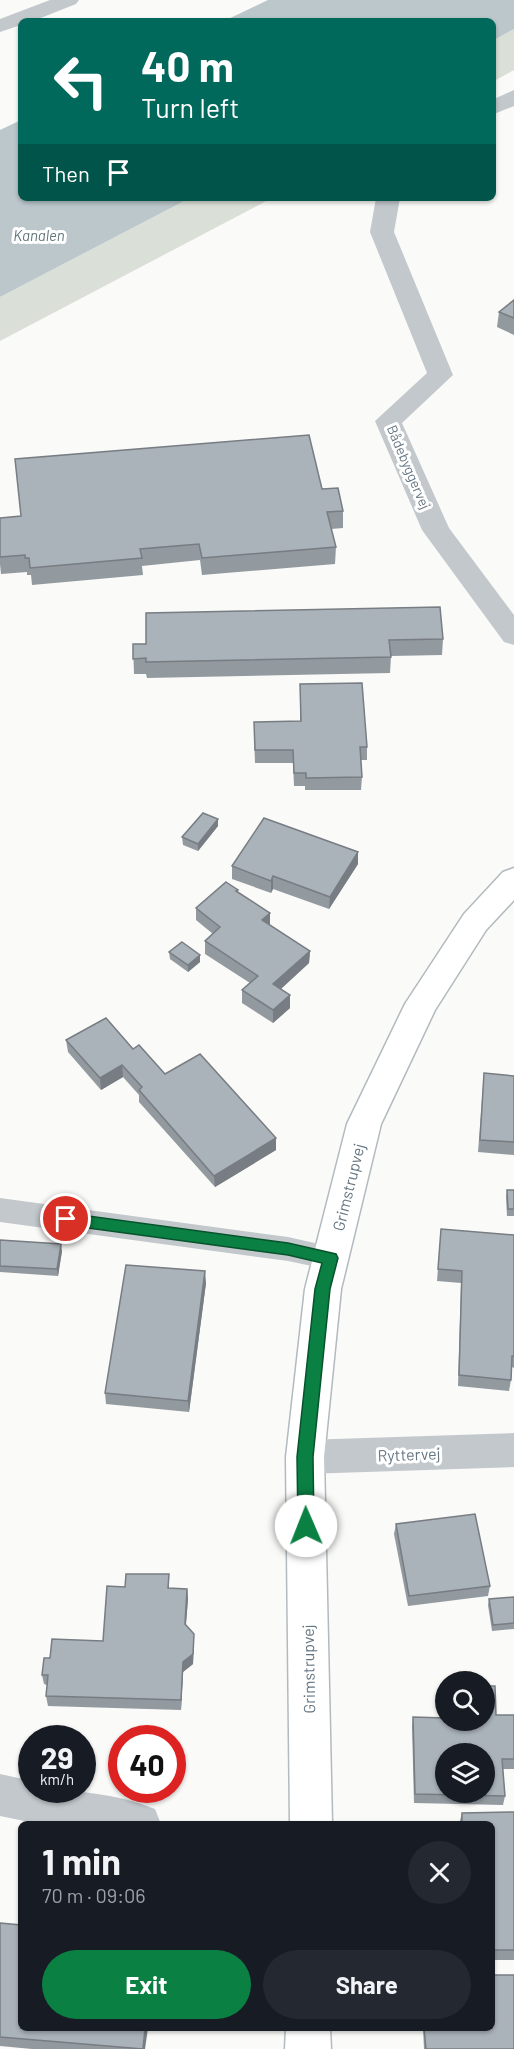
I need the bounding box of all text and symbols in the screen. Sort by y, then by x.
text: 40 m [141,40,234,90]
icon: left [42,42,120,120]
text: Turn left [141,91,239,123]
icon: arrive [102,156,135,189]
text: Then [42,160,90,186]
water label: Kanalen [13,226,65,244]
street label: Bådebyggervej [384,422,434,512]
street label: Grimstrupvej [328,1141,368,1233]
pin [40,1193,91,1244]
icon: arrive [49,1202,82,1235]
street label: Ryttervej [377,1443,441,1465]
position arrow [274,1494,338,1558]
street label: Grimstrupvej [298,1624,318,1714]
map controls [435,1671,495,1803]
button: search [435,1671,495,1731]
speed limit sign: 40 [108,1725,186,1803]
text: 29 [41,1739,73,1775]
button: layers [435,1743,495,1803]
text: km/h [40,1770,74,1788]
text: 1 min [42,1839,121,1882]
button: close [408,1841,471,1904]
text: 70 m · 09:06 [42,1883,146,1907]
button: Exit [42,1950,251,2019]
button: Share [263,1950,471,2019]

